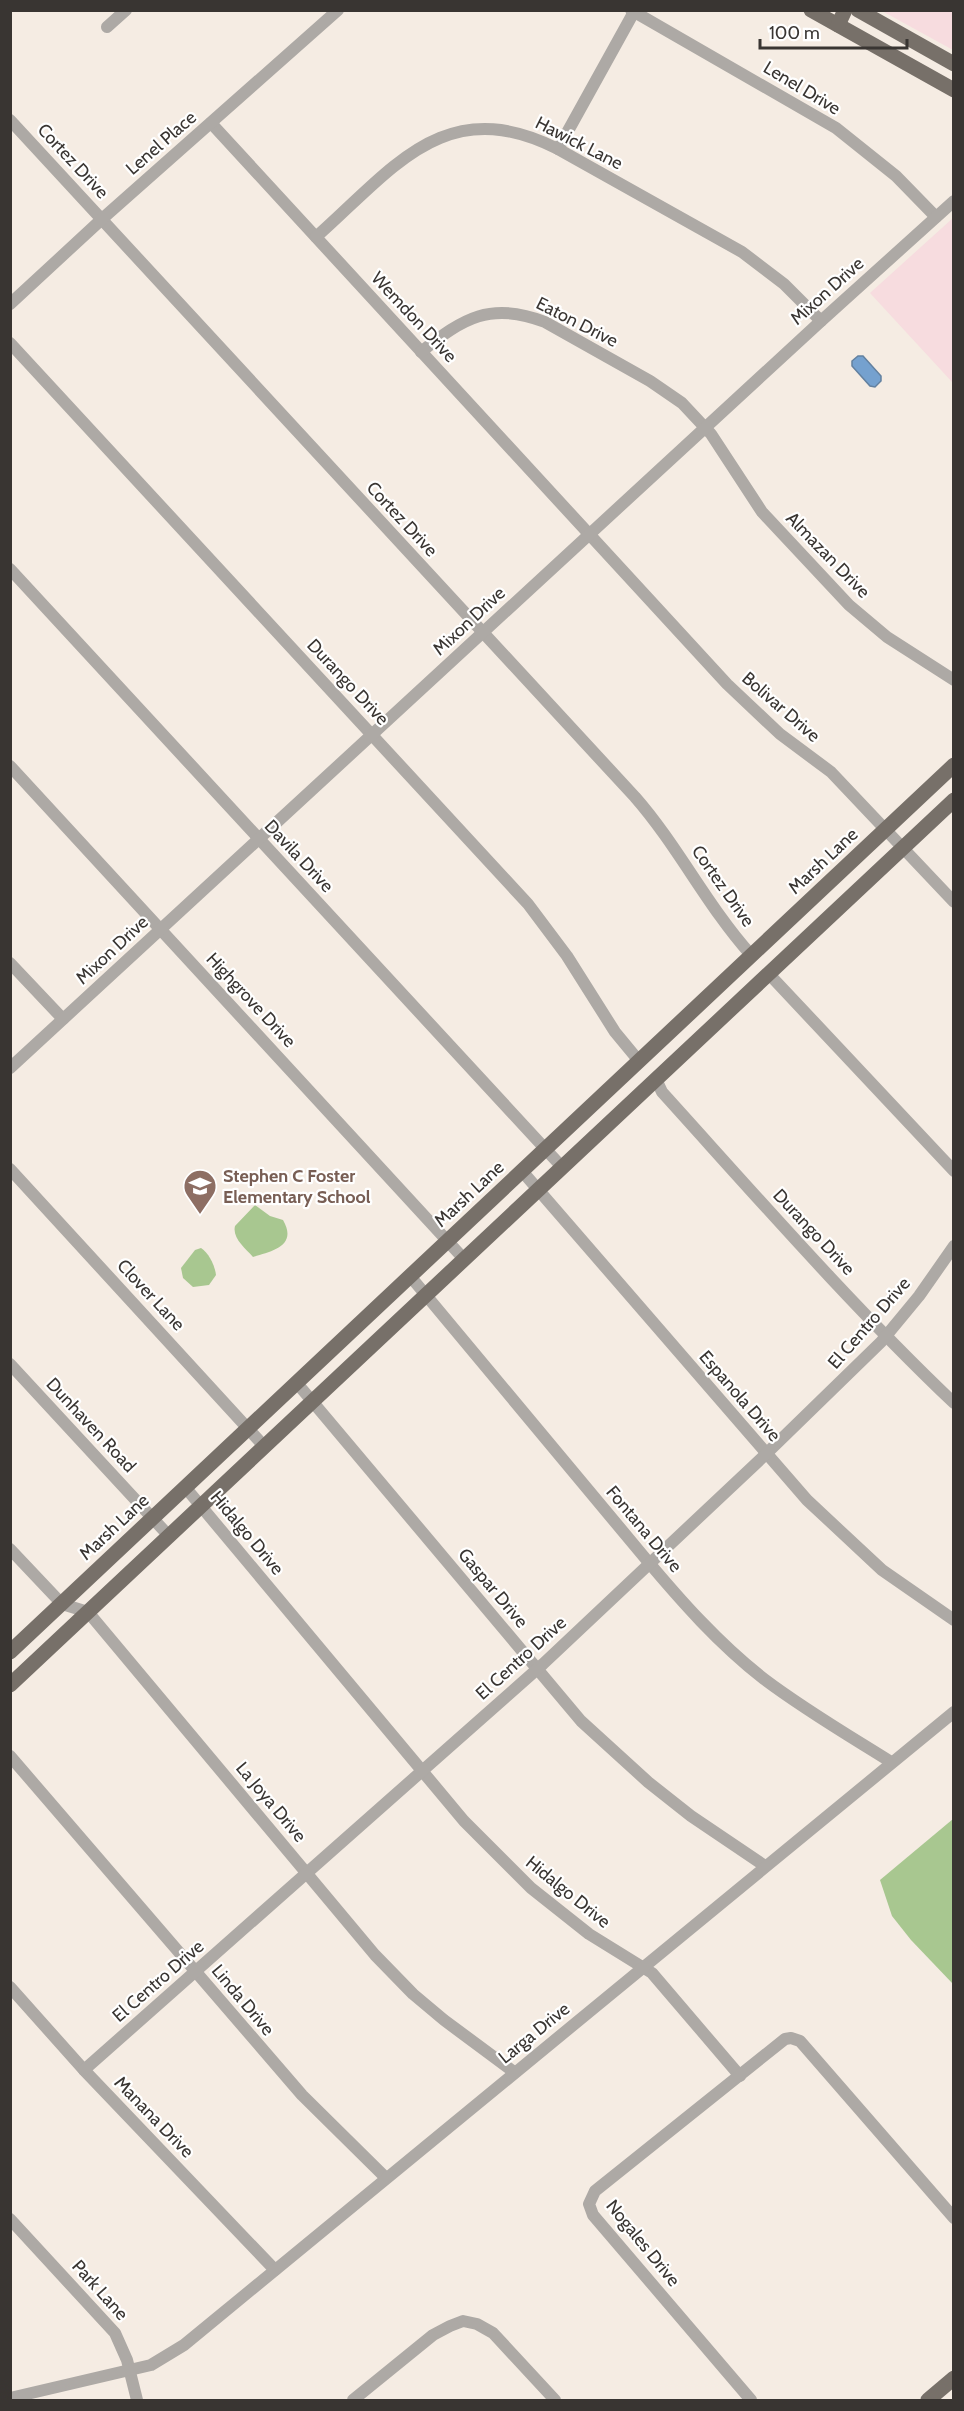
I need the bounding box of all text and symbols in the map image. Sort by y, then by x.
scale bar [760,12,907,50]
text: 100 m [769,22,820,44]
street label: Lenel Drive [759,56,845,120]
street label: Lenel Place [121,106,201,180]
street label: Hawick Lane [532,112,626,174]
street label: Cortez Drive [33,119,113,203]
street label: Mixon Drive [786,252,868,330]
street label: Wemdon Drive [366,267,462,367]
street label: Eaton Drive [532,292,622,352]
street label: Cortez Drive [362,477,442,561]
street label: Almazan Drive [781,507,875,603]
street label: Mixon Drive [428,582,510,660]
street label: Durango Drive [302,634,394,730]
street label: Bolivar Drive [737,667,825,747]
street label: Davila Drive [260,815,338,897]
street label: Marsh Lane [784,823,862,899]
street label: Cortez Drive [687,841,759,931]
street label: Mixon Drive [71,911,153,989]
street label: Highgrove Drive [201,948,301,1052]
street label: Marsh Lane [430,1156,508,1232]
place label: Stephen C Foster Elementary School [223,1165,371,1208]
school or university icon: Stephen C Foster Elementary School [182,1168,218,1215]
street label: Durango Drive [768,1184,860,1280]
street label: Clover Lane [112,1255,190,1335]
street label: El Centro Drive [823,1273,915,1373]
street label: Espanola Drive [695,1346,785,1446]
street label: Dunhaven Road [41,1373,141,1477]
street label: Fontana Drive [601,1481,687,1577]
street label: Hidalgo Drive [206,1487,288,1579]
street label: Marsh Lane [75,1489,153,1565]
street label: Gaspar Drive [453,1544,533,1632]
street label: El Centro Drive [471,1612,571,1704]
street label: La Joya Drive [231,1757,311,1847]
street label: Hidalgo Drive [521,1851,615,1933]
street label: El Centro Drive [108,1935,208,2027]
street label: Linda Drive [207,1960,279,2040]
street label: Larga Drive [494,1998,574,2068]
street label: Manana Drive [110,2072,198,2162]
street label: Nogales Drive [601,2195,685,2291]
street label: Park Lane [67,2255,133,2325]

